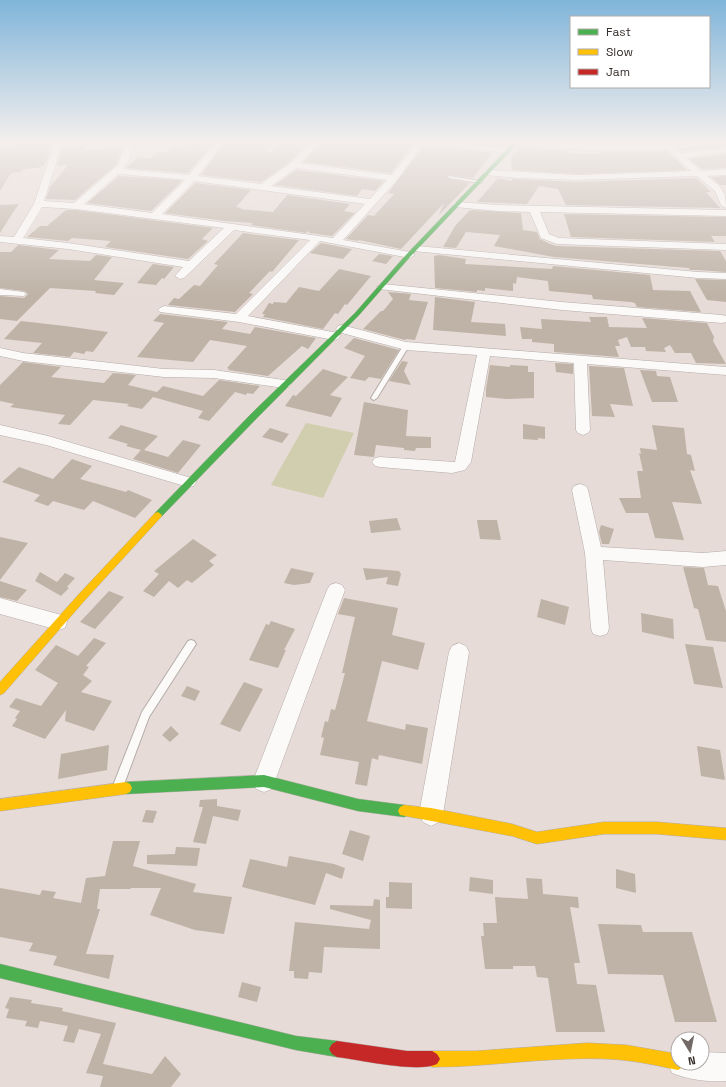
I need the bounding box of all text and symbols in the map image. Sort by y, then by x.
legend [570,16,710,88]
text: Fast [606,24,631,40]
text: Slow [606,44,633,60]
text: Jam [606,64,630,80]
north arrow [670,1031,710,1071]
text: N [687,1053,697,1068]

